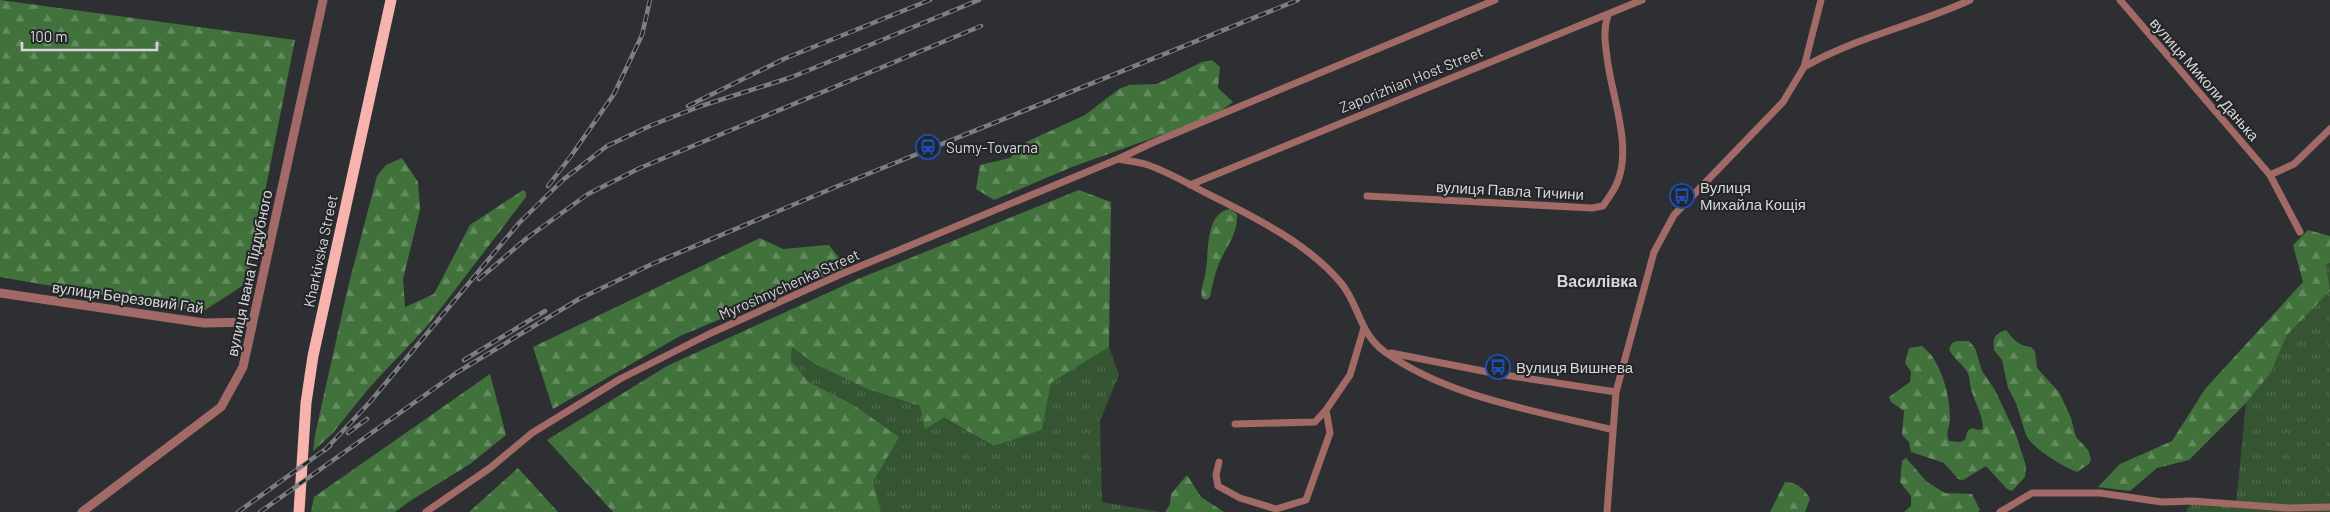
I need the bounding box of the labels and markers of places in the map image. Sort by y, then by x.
station icon: Sumy-Tovarna [915,134,941,160]
place label: Sumy-Tovarna [946,138,1038,156]
place label: Вулиця Михайла Кощія [1700,178,1806,213]
bus stop icon: Вулиця Михайла Кощія [1669,183,1695,209]
bus stop icon: Вулиця Вишнева [1485,354,1511,380]
place label: Вулиця Вишнева [1516,358,1634,376]

